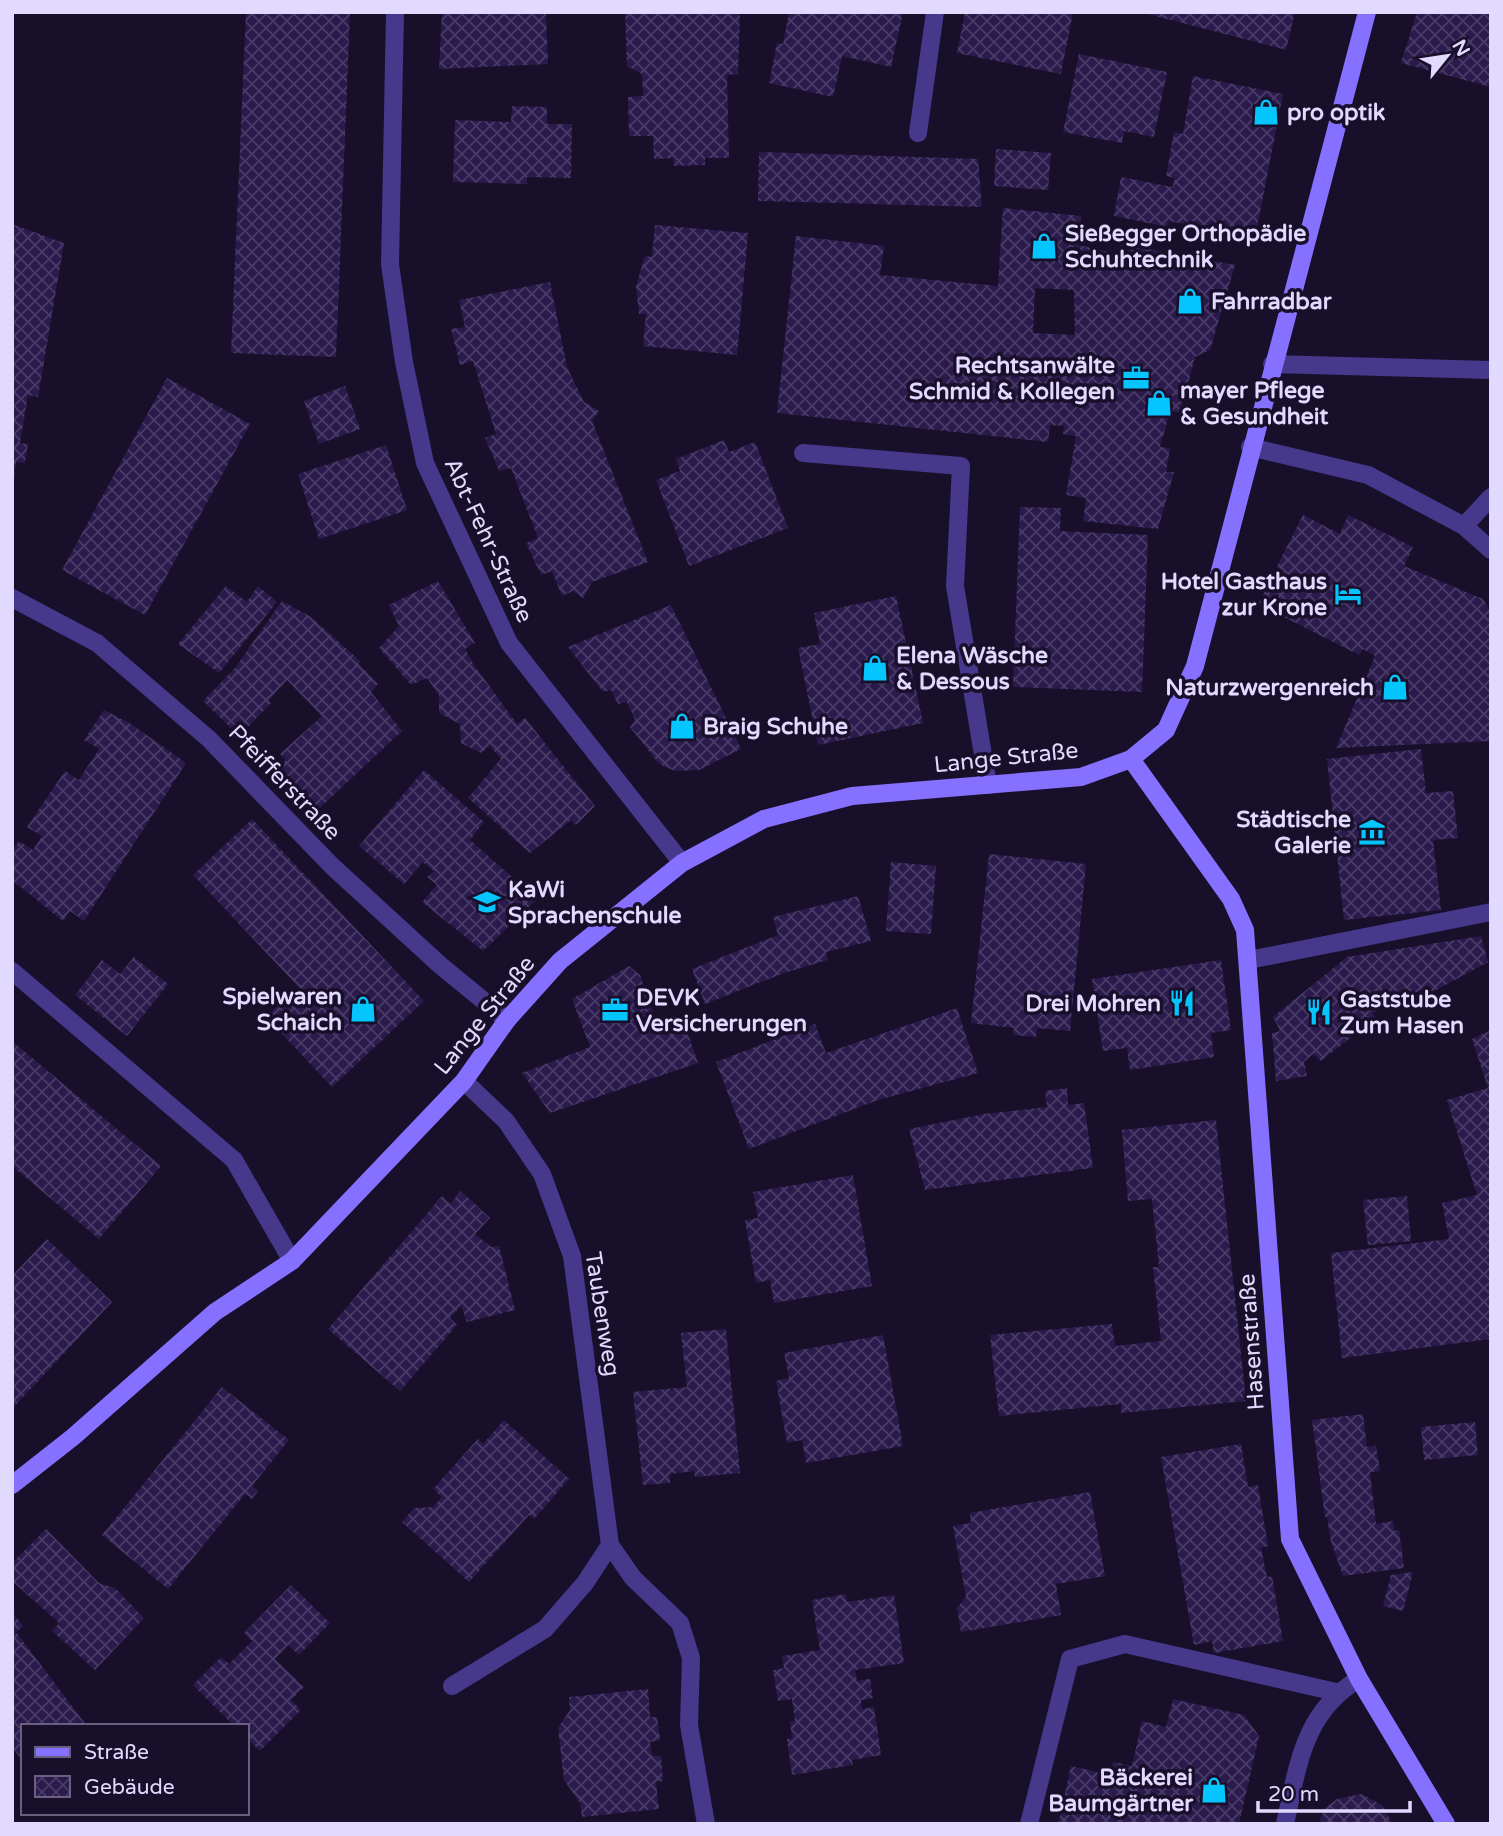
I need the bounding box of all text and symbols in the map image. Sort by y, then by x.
north arrow [1412,21,1482,91]
text: N [1448,36,1474,60]
shop icon: pro optik [1251,97,1281,127]
place label: pro optik [1287,99,1386,127]
place label: Sießegger Orthopädie Schuhtechnik [1065,220,1306,274]
shop icon: Sießegger Orthopädie Schuhtechnik [1029,231,1059,261]
shop icon: Fahrradbar [1175,286,1205,316]
place label: Fahrradbar [1211,288,1333,316]
place label: Rechtsanwälte Schmid & Kollegen [909,352,1115,406]
office icon: Rechtsanwälte Schmid & Kollegen [1121,363,1151,393]
place label: mayer Pflege & Gesundheit [1180,377,1329,431]
shop icon: mayer Pflege & Gesundheit [1144,388,1174,418]
street label: Abt-Fehr-Straße [438,454,539,627]
place label: Hotel Gasthaus zur Krone [1161,568,1327,622]
hotel icon: Hotel Gasthaus zur Krone [1333,579,1363,609]
place label: Elena Wäsche & Dessous [896,642,1048,696]
shop icon: Elena Wäsche & Dessous [860,653,890,683]
shop icon: Naturzwergenreich [1380,672,1410,702]
place label: Naturzwergenreich [1165,674,1374,702]
shop icon: Braig Schuhe [667,711,697,741]
place label: Braig Schuhe [703,713,848,741]
street label: Pfeifferstraße [222,719,346,846]
street label: Lange Straße [933,736,1080,779]
place label: Städtische Galerie [1236,806,1351,860]
museum icon: Städtische Galerie [1357,817,1387,847]
place label: KaWi Sprachenschule [508,876,682,930]
school or university icon: KaWi Sprachenschule [472,887,502,917]
street label: Lange Straße [428,951,541,1081]
place label: Spielwaren Schaich [223,983,342,1037]
place label: DEVK Versicherungen [636,984,807,1038]
place label: Gaststube Zum Hasen [1340,986,1464,1040]
restaurant icon: Drei Mohren [1167,988,1197,1018]
place label: Drei Mohren [1025,990,1161,1018]
shop icon: Spielwaren Schaich [348,994,378,1024]
office icon: DEVK Versicherungen [600,995,630,1025]
restaurant icon: Gaststube Zum Hasen [1304,997,1334,1027]
street label: Taubenweg [578,1250,626,1379]
street label: Hasenstraße [1233,1273,1271,1411]
legend [21,1724,248,1815]
text: Straße [84,1740,149,1765]
place label: Bäckerei Baumgärtner [1048,1764,1194,1818]
scale bar [1258,1770,1410,1814]
text: Gebäude [84,1775,175,1800]
shop icon: Bäckerei Baumgärtner [1199,1775,1229,1805]
text: 20 m [1268,1782,1319,1807]

